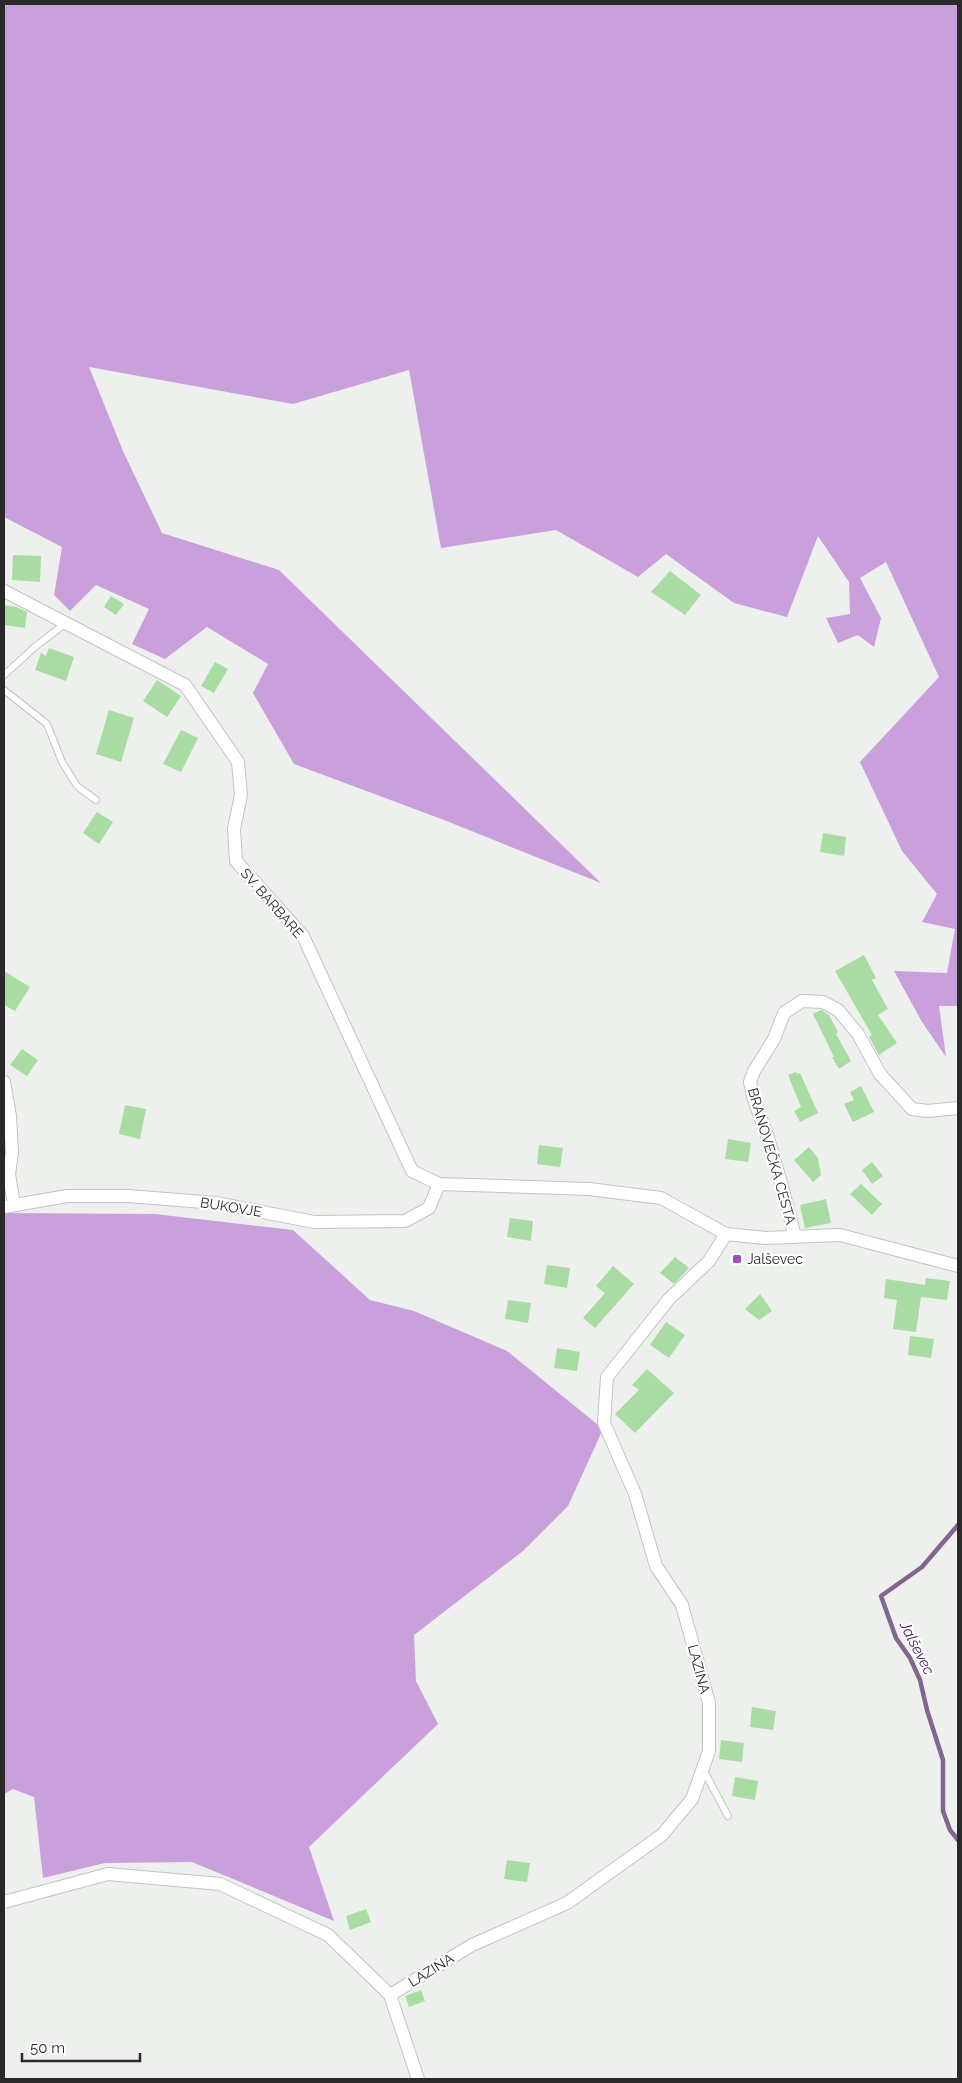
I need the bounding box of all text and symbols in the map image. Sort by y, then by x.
street label: SV. BARBARE [237,865,307,941]
street label: BRANOVEČKA CESTA [745,1085,801,1227]
street label: BUKOVJE [199,1194,263,1220]
place label: Jalševec [747,1251,803,1267]
marker: Jalševec [731,1253,743,1265]
water label: Jalševec [895,1617,938,1678]
street label: LAZINA [685,1643,713,1696]
street label: LAZINA [405,1950,457,1990]
scale bar [22,2030,140,2062]
text: 50 m [30,2039,65,2057]

